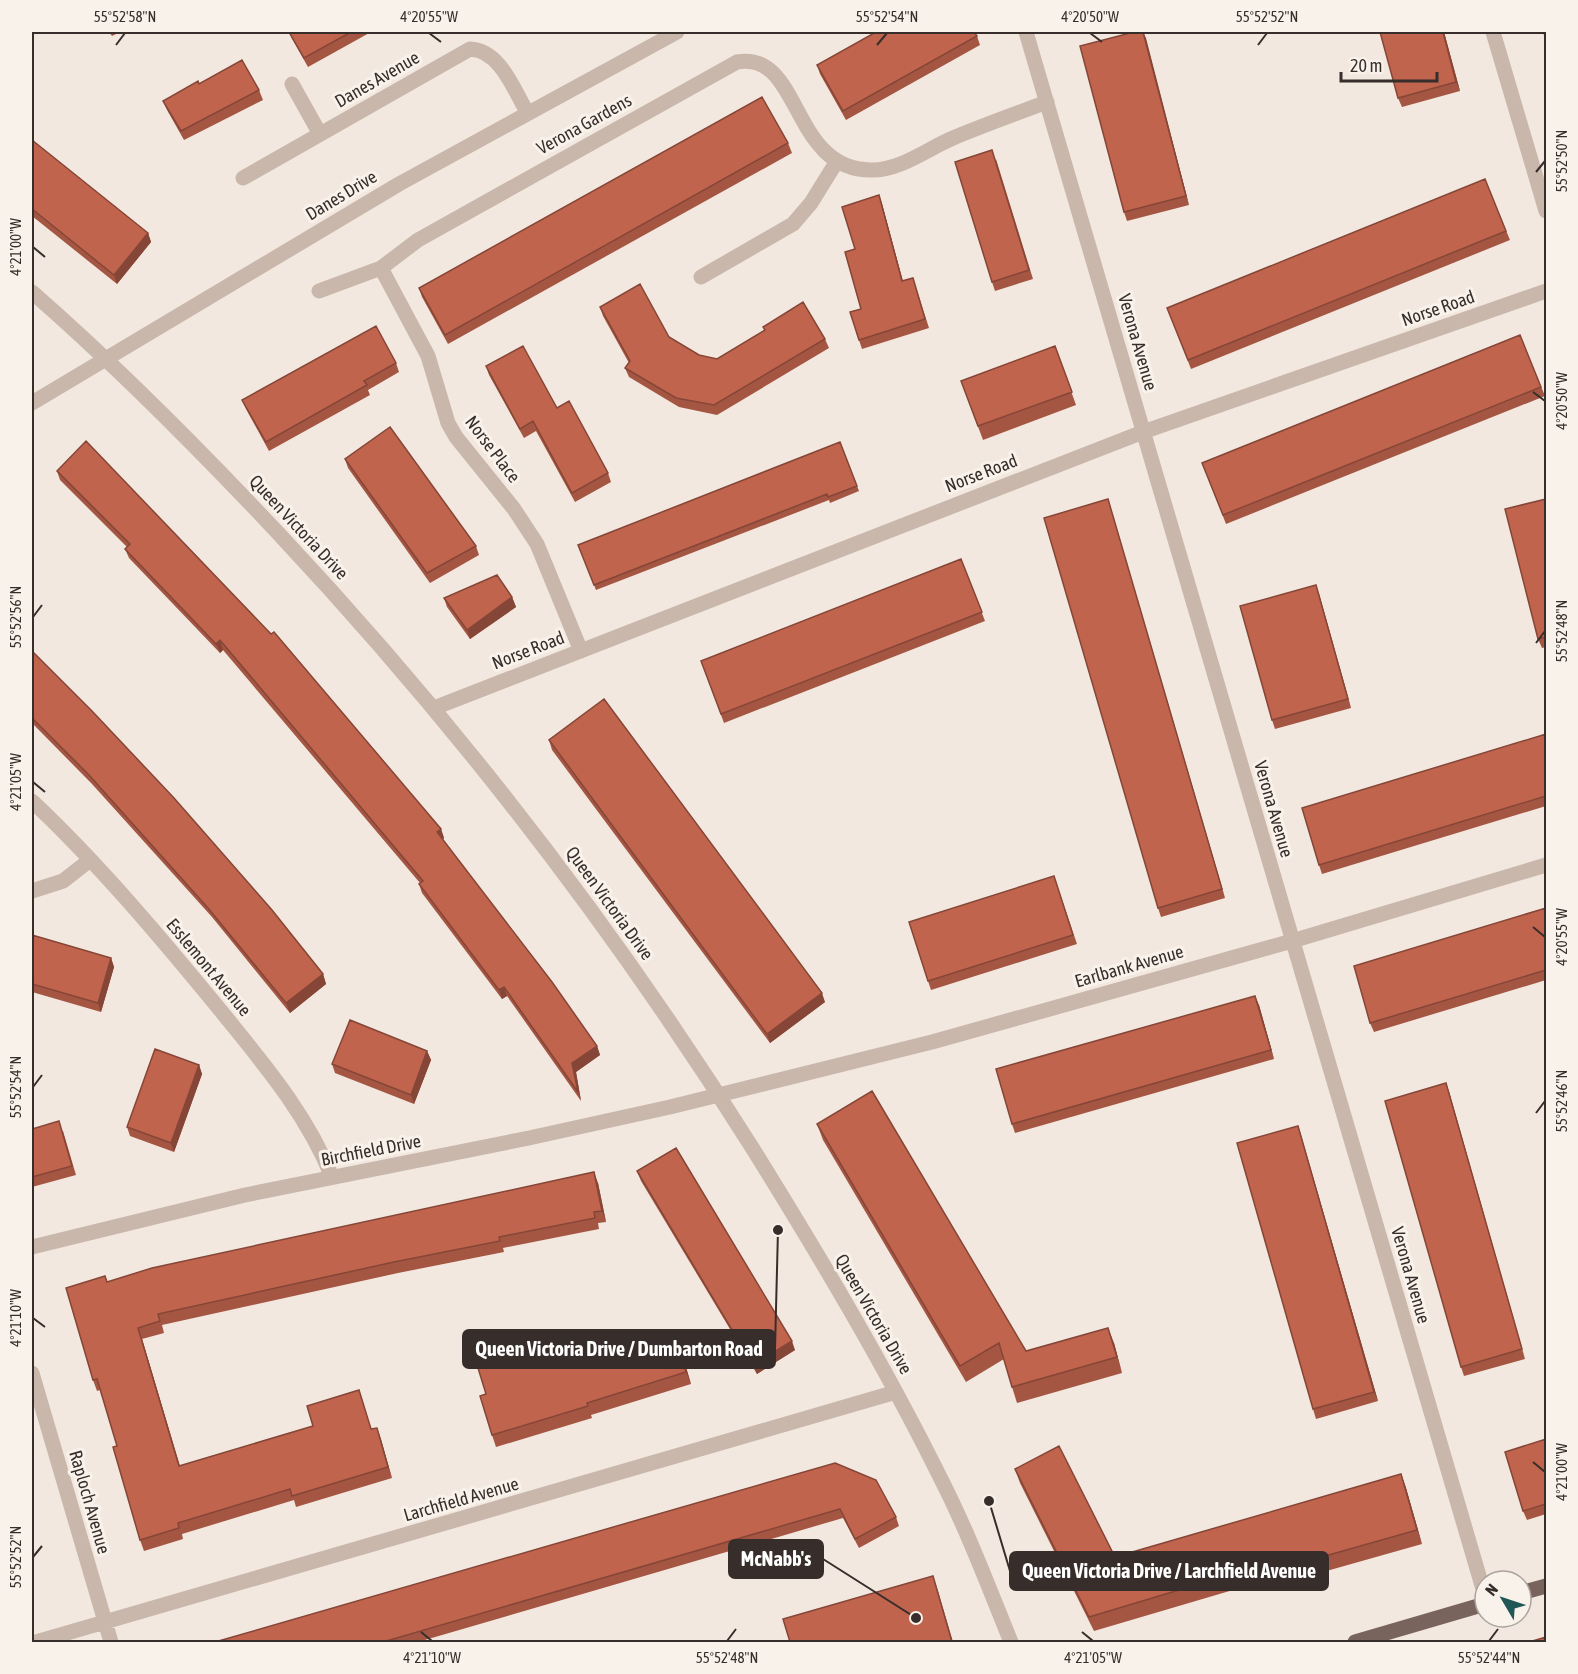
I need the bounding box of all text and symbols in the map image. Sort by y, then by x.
text: 55°52'58"N [94,8,156,25]
text: 4°20'55"W [400,8,458,25]
text: 55°52'54"N [856,8,918,25]
text: 4°20'50"W [1061,8,1119,25]
text: 55°52'52"N [1236,8,1298,25]
scale bar [1341,45,1437,83]
street label: Danes Avenue [331,46,423,112]
text: 20 m [1350,55,1382,76]
street label: Verona Gardens [533,89,635,159]
text: 55°52'50"N [1553,130,1570,192]
street label: Danes Drive [302,166,380,224]
text: 4°21'00"W [7,218,24,276]
street label: Norse Road [1399,286,1477,330]
street label: Verona Avenue [1114,291,1162,393]
text: 4°20'50"W [1553,372,1570,430]
street label: Norse Place [461,411,525,487]
street label: Norse Road [942,450,1020,496]
street label: Queen Victoria Drive [245,470,353,584]
text: 55°52'56"N [7,586,24,648]
text: 55°52'48"N [1553,600,1570,662]
street label: Norse Road [489,627,567,673]
text: 4°21'05"W [7,753,24,811]
street label: Verona Avenue [1250,758,1298,860]
street label: Queen Victoria Drive [562,842,658,964]
text: 4°20'55"W [1553,908,1570,966]
street label: Esslemont Avenue [162,914,256,1020]
street label: Earlbank Avenue [1072,940,1186,992]
text: 55°52'54"N [7,1056,24,1118]
text: 55°52'46"N [1553,1070,1570,1132]
street label: Birchfield Drive [319,1130,423,1170]
street label: Verona Avenue [1387,1224,1435,1326]
street label: Queen Victoria Drive [831,1250,917,1378]
text: 4°21'10"W [7,1289,24,1347]
callout: Queen Victoria Drive / Dumbarton Road [463,1330,775,1368]
text: Queen Victoria Drive / Dumbarton Road [475,1337,763,1360]
text: 4°21'00"W [1553,1443,1570,1501]
street label: Raploch Avenue [65,1448,115,1556]
street label: Larchfield Avenue [401,1473,521,1525]
text: 55°52'52"N [7,1526,24,1588]
callout: McNabb's [729,1540,823,1578]
text: McNabb's [741,1547,811,1570]
callout: Queen Victoria Drive / Larchfield Avenue [1010,1552,1328,1590]
text: Queen Victoria Drive / Larchfield Avenue [1022,1559,1316,1582]
north arrow [1473,1569,1533,1629]
text: N [1481,1580,1501,1599]
text: 4°21'10"W [403,1649,461,1666]
text: 55°52'48"N [696,1649,758,1666]
text: 4°21'05"W [1064,1649,1122,1666]
text: 55°52'44"N [1458,1649,1520,1666]

